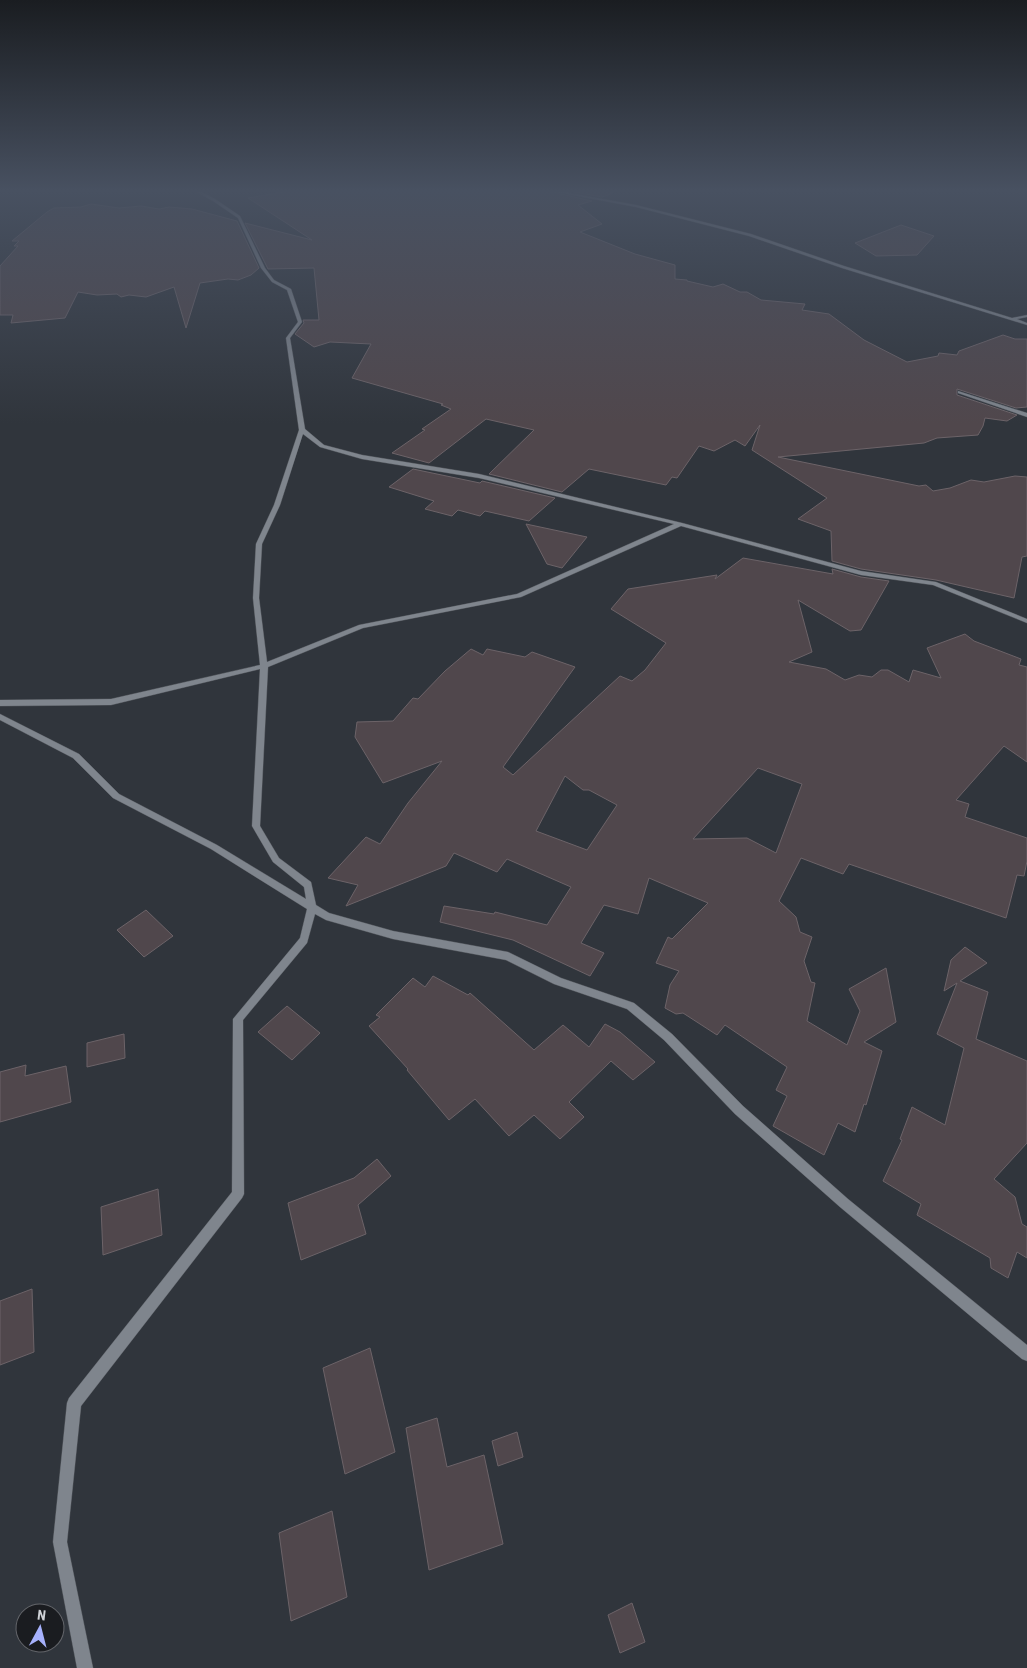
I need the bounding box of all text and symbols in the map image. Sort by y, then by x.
north arrow [15,1603,65,1653]
text: N [36,1607,47,1624]

